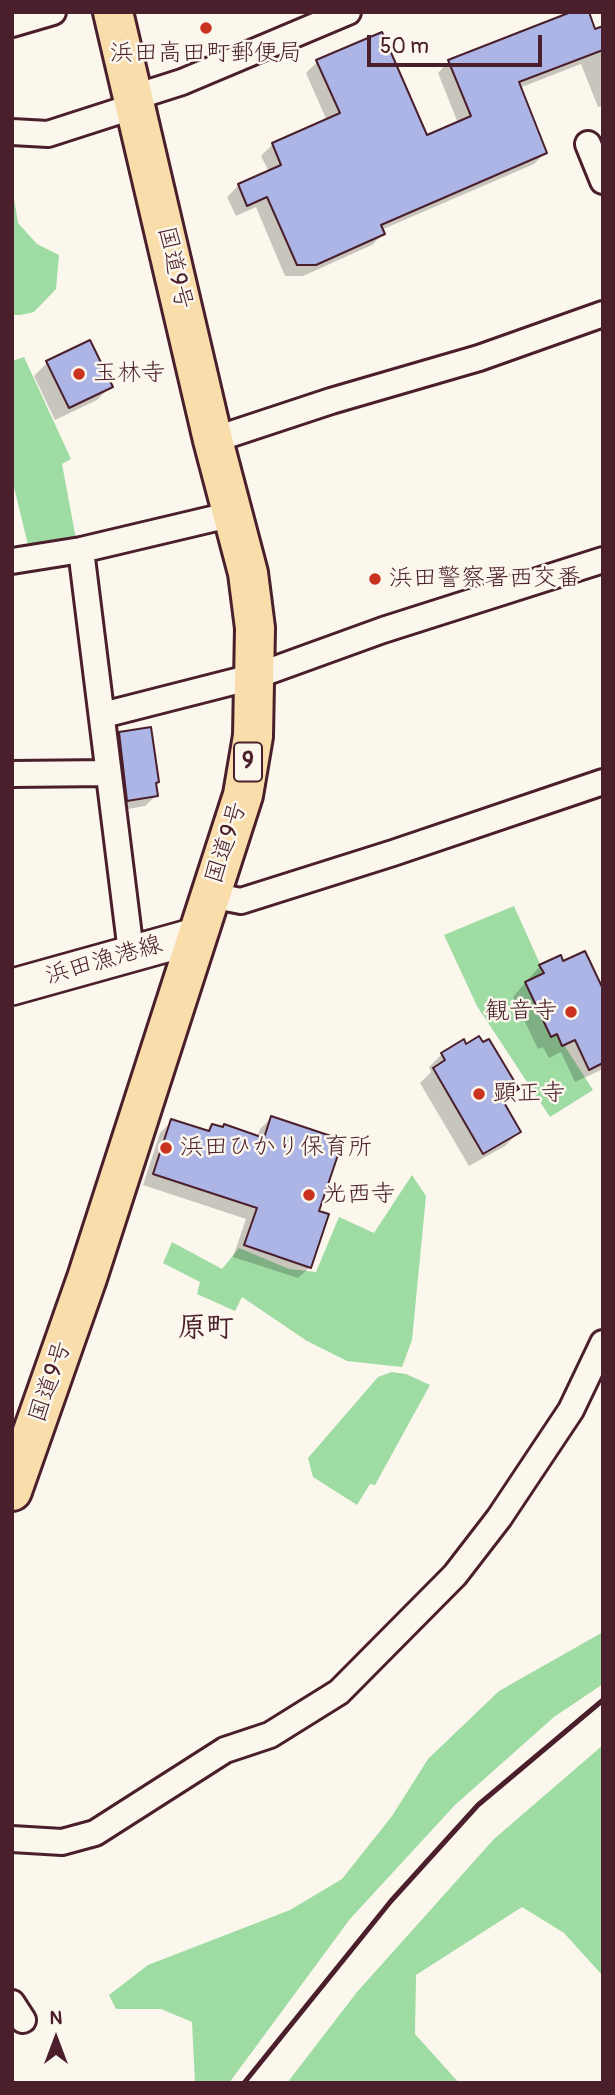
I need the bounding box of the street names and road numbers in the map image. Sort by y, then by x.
street label: 国道9号 [150,224,198,312]
road number: 9 [234,742,262,782]
street label: 国道9号 [200,798,254,888]
street label: 浜田漁港線 [42,931,166,991]
street label: 国道9号 [24,1337,78,1427]

